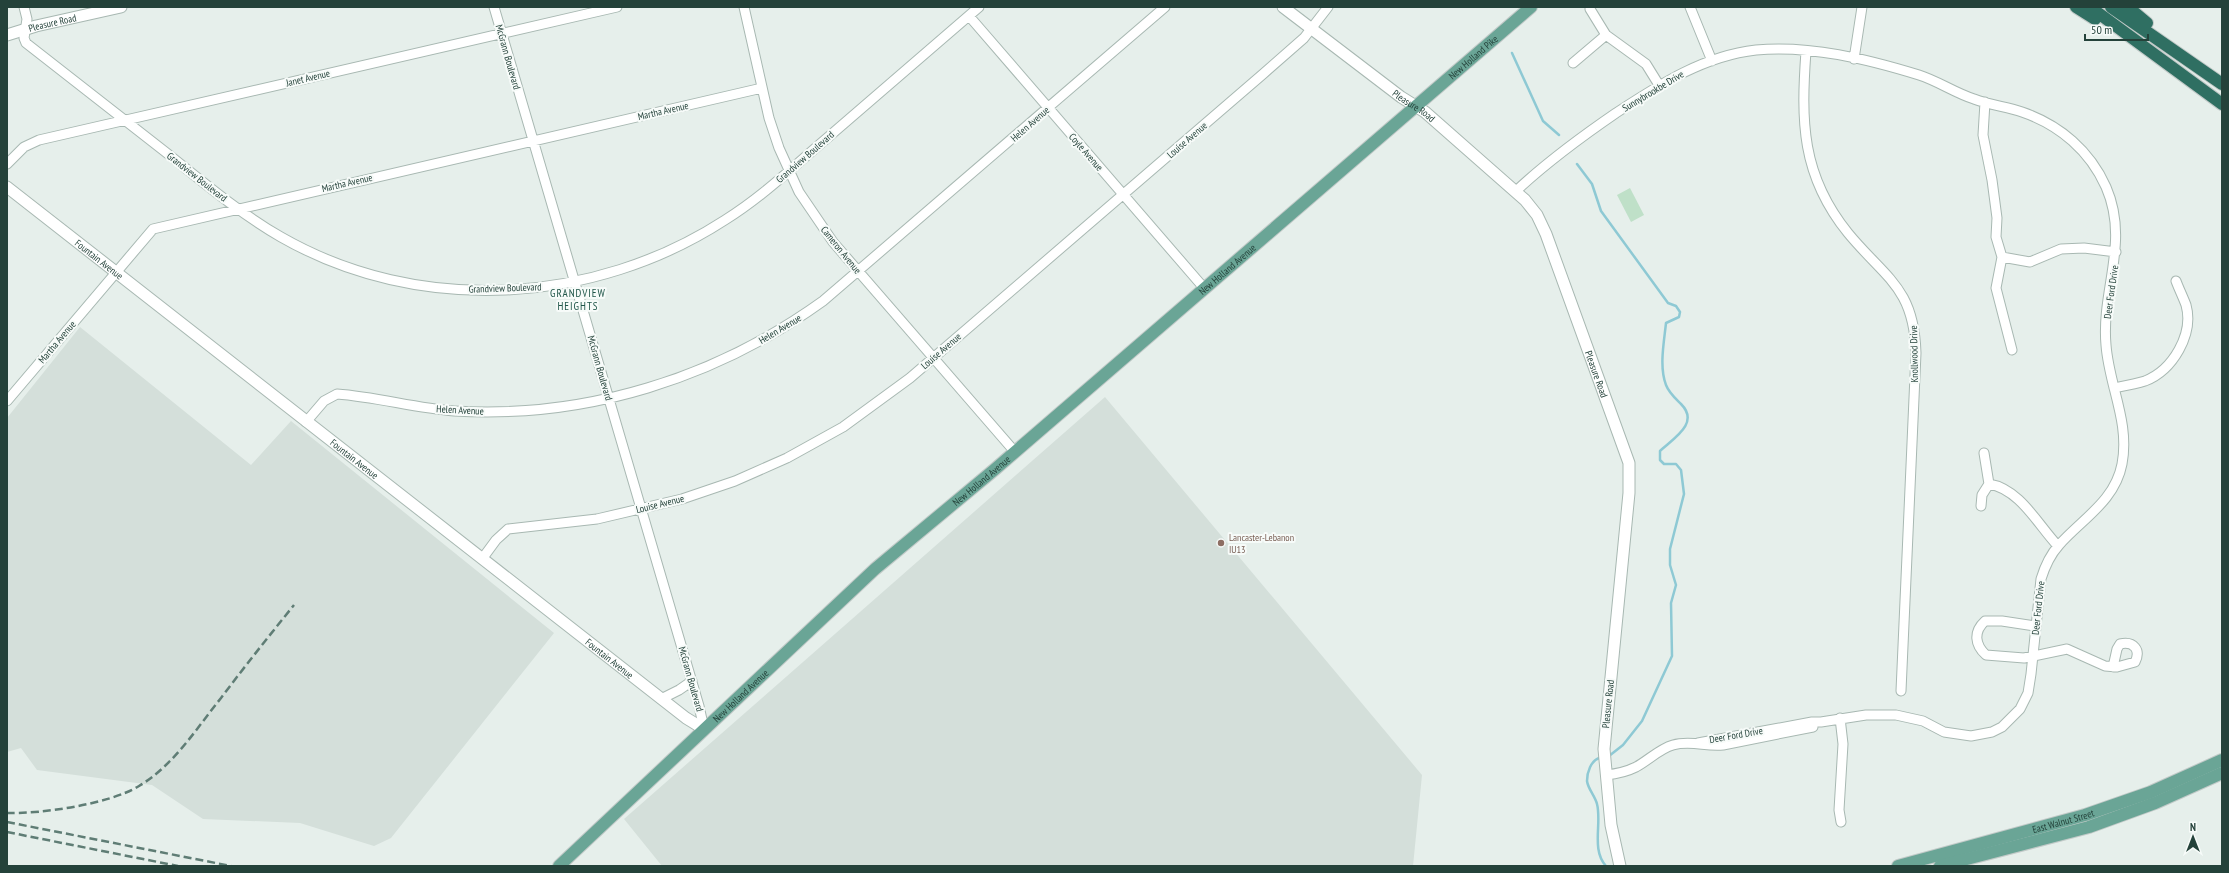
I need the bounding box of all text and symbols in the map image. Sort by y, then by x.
street label: Pleasure Road [27,11,77,35]
scale bar [2085,16,2148,42]
text: 50 m [2091,22,2112,37]
street label: McGrann Boulevard [493,23,523,91]
street label: New Holland Pike [1446,32,1500,82]
street label: Janet Avenue [284,67,331,90]
street label: Sunnybrookbe Drive [1620,68,1686,114]
street label: Pleasure Road [1390,86,1438,125]
street label: Martha Avenue [636,99,690,123]
street label: Helen Avenue [1008,104,1052,144]
street label: Louise Avenue [1164,119,1210,161]
street label: Grandview Boulevard [773,128,837,186]
street label: Coyle Avenue [1066,130,1106,174]
street label: Grandview Boulevard [164,149,230,205]
street label: Martha Avenue [320,171,374,195]
street label: Cameron Avenue [818,223,864,277]
street label: Fountain Avenue [72,236,126,282]
street label: New Holland Avenue [1196,241,1258,297]
street label: Deer Ford Drive [2101,264,2121,320]
street label: Grandview Boulevard [468,280,542,296]
district label: GRANDVIEW HEIGHTS [550,286,606,313]
street label: Helen Avenue [756,311,804,347]
street label: Martha Avenue [35,318,79,366]
street label: Knollwood Drive [1907,325,1921,383]
street label: Louise Avenue [918,330,964,372]
street label: McGrann Boulevard [585,334,615,402]
street label: Pleasure Road [1582,349,1611,399]
street label: Helen Avenue [436,402,484,418]
street label: Fountain Avenue [328,436,381,482]
street label: New Holland Avenue [950,452,1013,508]
street label: Louise Avenue [635,492,685,516]
place label: Lancaster-Lebanon IU13 [1229,531,1294,556]
marker: Lancaster-Lebanon IU13 [1216,538,1226,548]
street label: Deer Ford Drive [2029,580,2047,636]
street label: Fountain Avenue [583,635,636,681]
street label: McGrann Boulevard [676,645,706,713]
street label: New Holland Avenue [710,666,771,725]
street label: Pleasure Road [1599,679,1617,729]
street label: Deer Ford Drive [1708,724,1764,746]
street label: East Walnut Street [2031,806,2096,836]
north arrow [2173,817,2213,857]
text: N [2190,820,2196,834]

